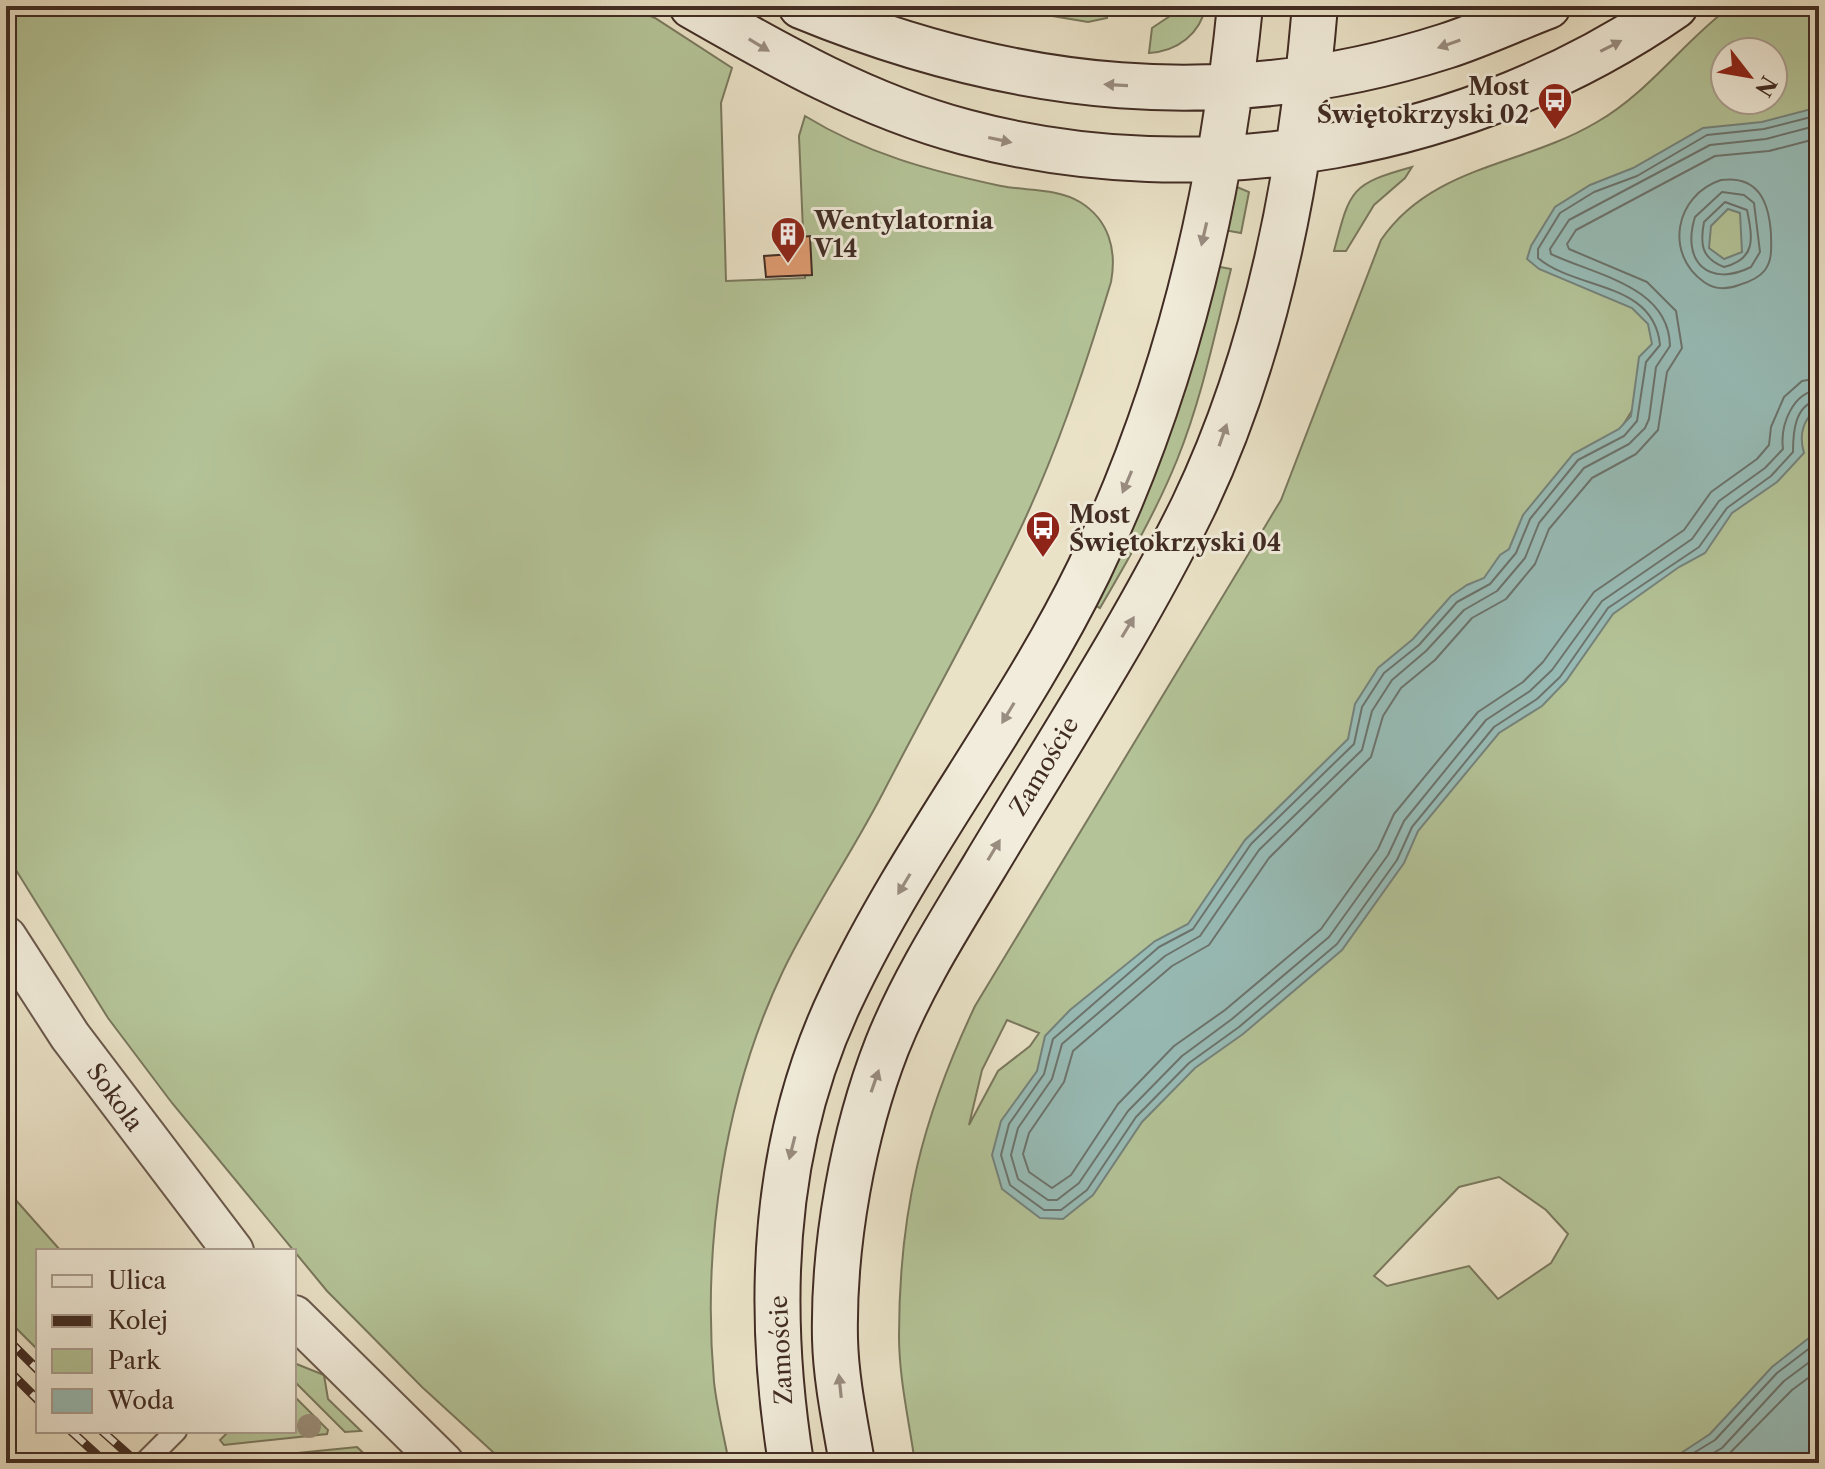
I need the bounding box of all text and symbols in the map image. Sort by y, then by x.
north arrow [1709,36,1789,116]
one-way arrow [748,38,770,52]
one-way arrow [1437,38,1461,50]
one-way arrow [1600,39,1623,53]
text: N [1749,71,1782,101]
place label: Most Świętokrzyski 02 [1317,72,1529,129]
one-way arrow [1103,78,1128,91]
bus stop icon: Most Świętokrzyski 02 [1536,81,1574,131]
one-way arrow [988,134,1013,147]
place label: Wentylatornia V14 [813,206,995,263]
building icon: Wentylatornia V14 [769,215,807,265]
one-way arrow [1198,222,1210,247]
one-way arrow [1217,423,1229,447]
one-way arrow [1120,470,1133,494]
place label: Most Świętokrzyski 04 [1069,500,1281,557]
bus stop icon: Most Świętokrzyski 04 [1024,509,1062,559]
one-way arrow [1120,616,1134,638]
one-way arrow [1001,702,1015,724]
street label: Zamoście [1003,711,1085,821]
one-way arrow [987,839,1001,861]
one-way arrow [897,873,911,895]
street label: Sokola [81,1058,149,1137]
one-way arrow [870,1068,882,1092]
one-way arrow [785,1136,797,1161]
legend [36,1249,296,1433]
text: Ulica [108,1266,167,1295]
street label: Zamoście [764,1294,798,1406]
text: Kolej [108,1306,168,1335]
text: Park [108,1346,161,1375]
one-way arrow [834,1373,847,1398]
text: Woda [107,1386,175,1415]

